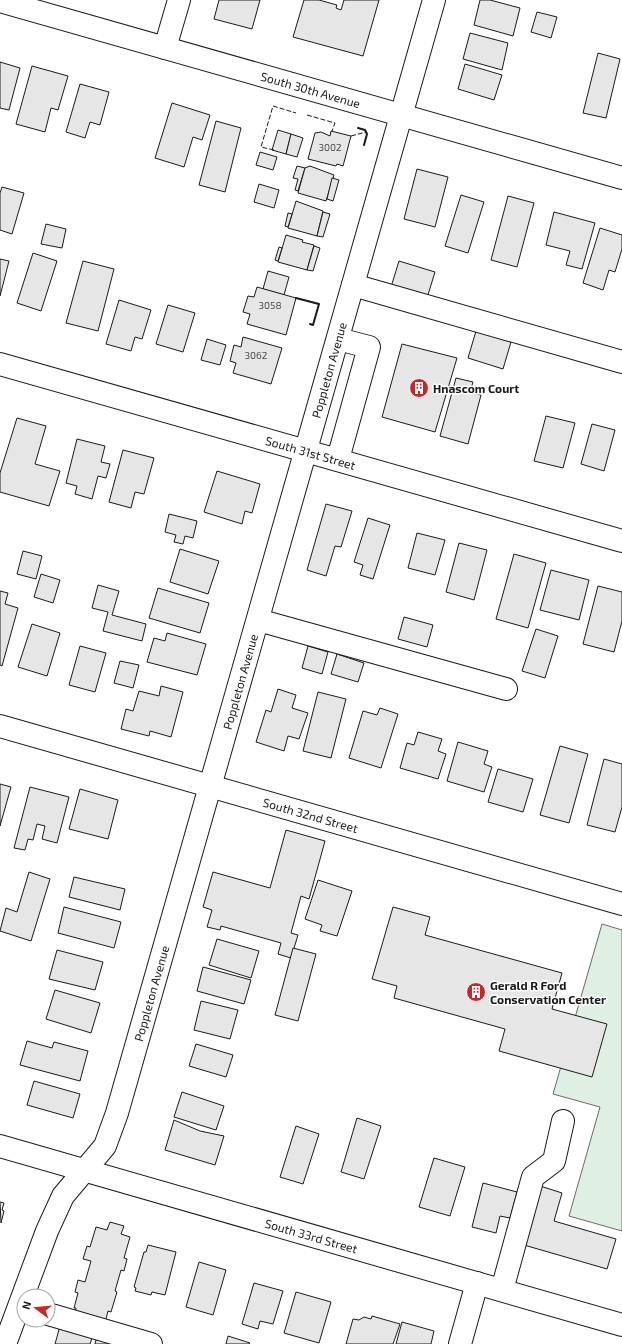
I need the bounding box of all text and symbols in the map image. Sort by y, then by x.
street label: South 30th Avenue [259,69,362,110]
house number: 3002 [318,141,342,153]
house number: 3058 [258,299,282,311]
street label: Poppleton Avenue [308,321,349,419]
house number: 3062 [245,349,268,361]
building icon: Hnascom Court [408,377,430,399]
place label: Hnascom Court [433,381,519,395]
street label: South 31st Street [264,433,358,472]
street label: Poppleton Avenue [220,632,260,731]
street label: South 32nd Street [261,795,360,835]
street label: Poppleton Avenue [131,944,171,1043]
place label: Gerald R Ford Conservation Center [490,978,606,1006]
building icon: Gerald R Ford Conservation Center [465,981,487,1003]
street label: South 33rd Street [263,1216,360,1256]
north arrow [16,1288,56,1328]
text: N [19,1299,33,1311]

